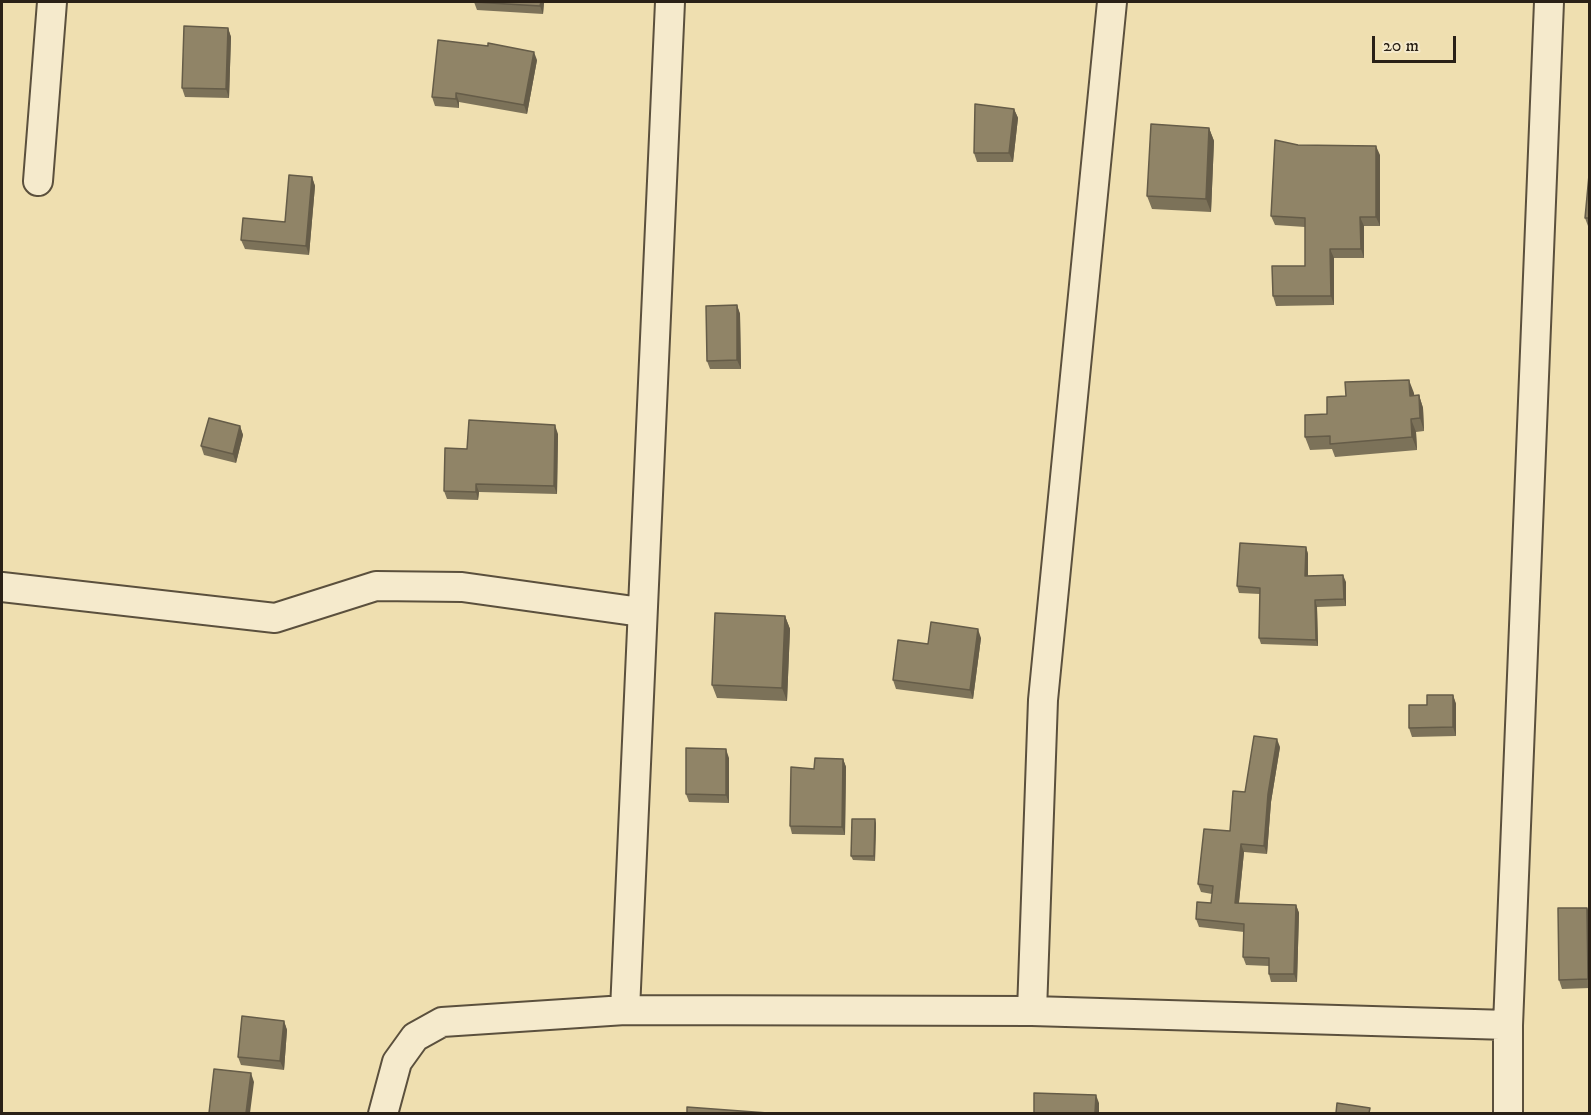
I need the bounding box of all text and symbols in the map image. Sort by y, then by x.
scale bar [1375,24,1459,62]
text: 20 m [1383,35,1419,57]

